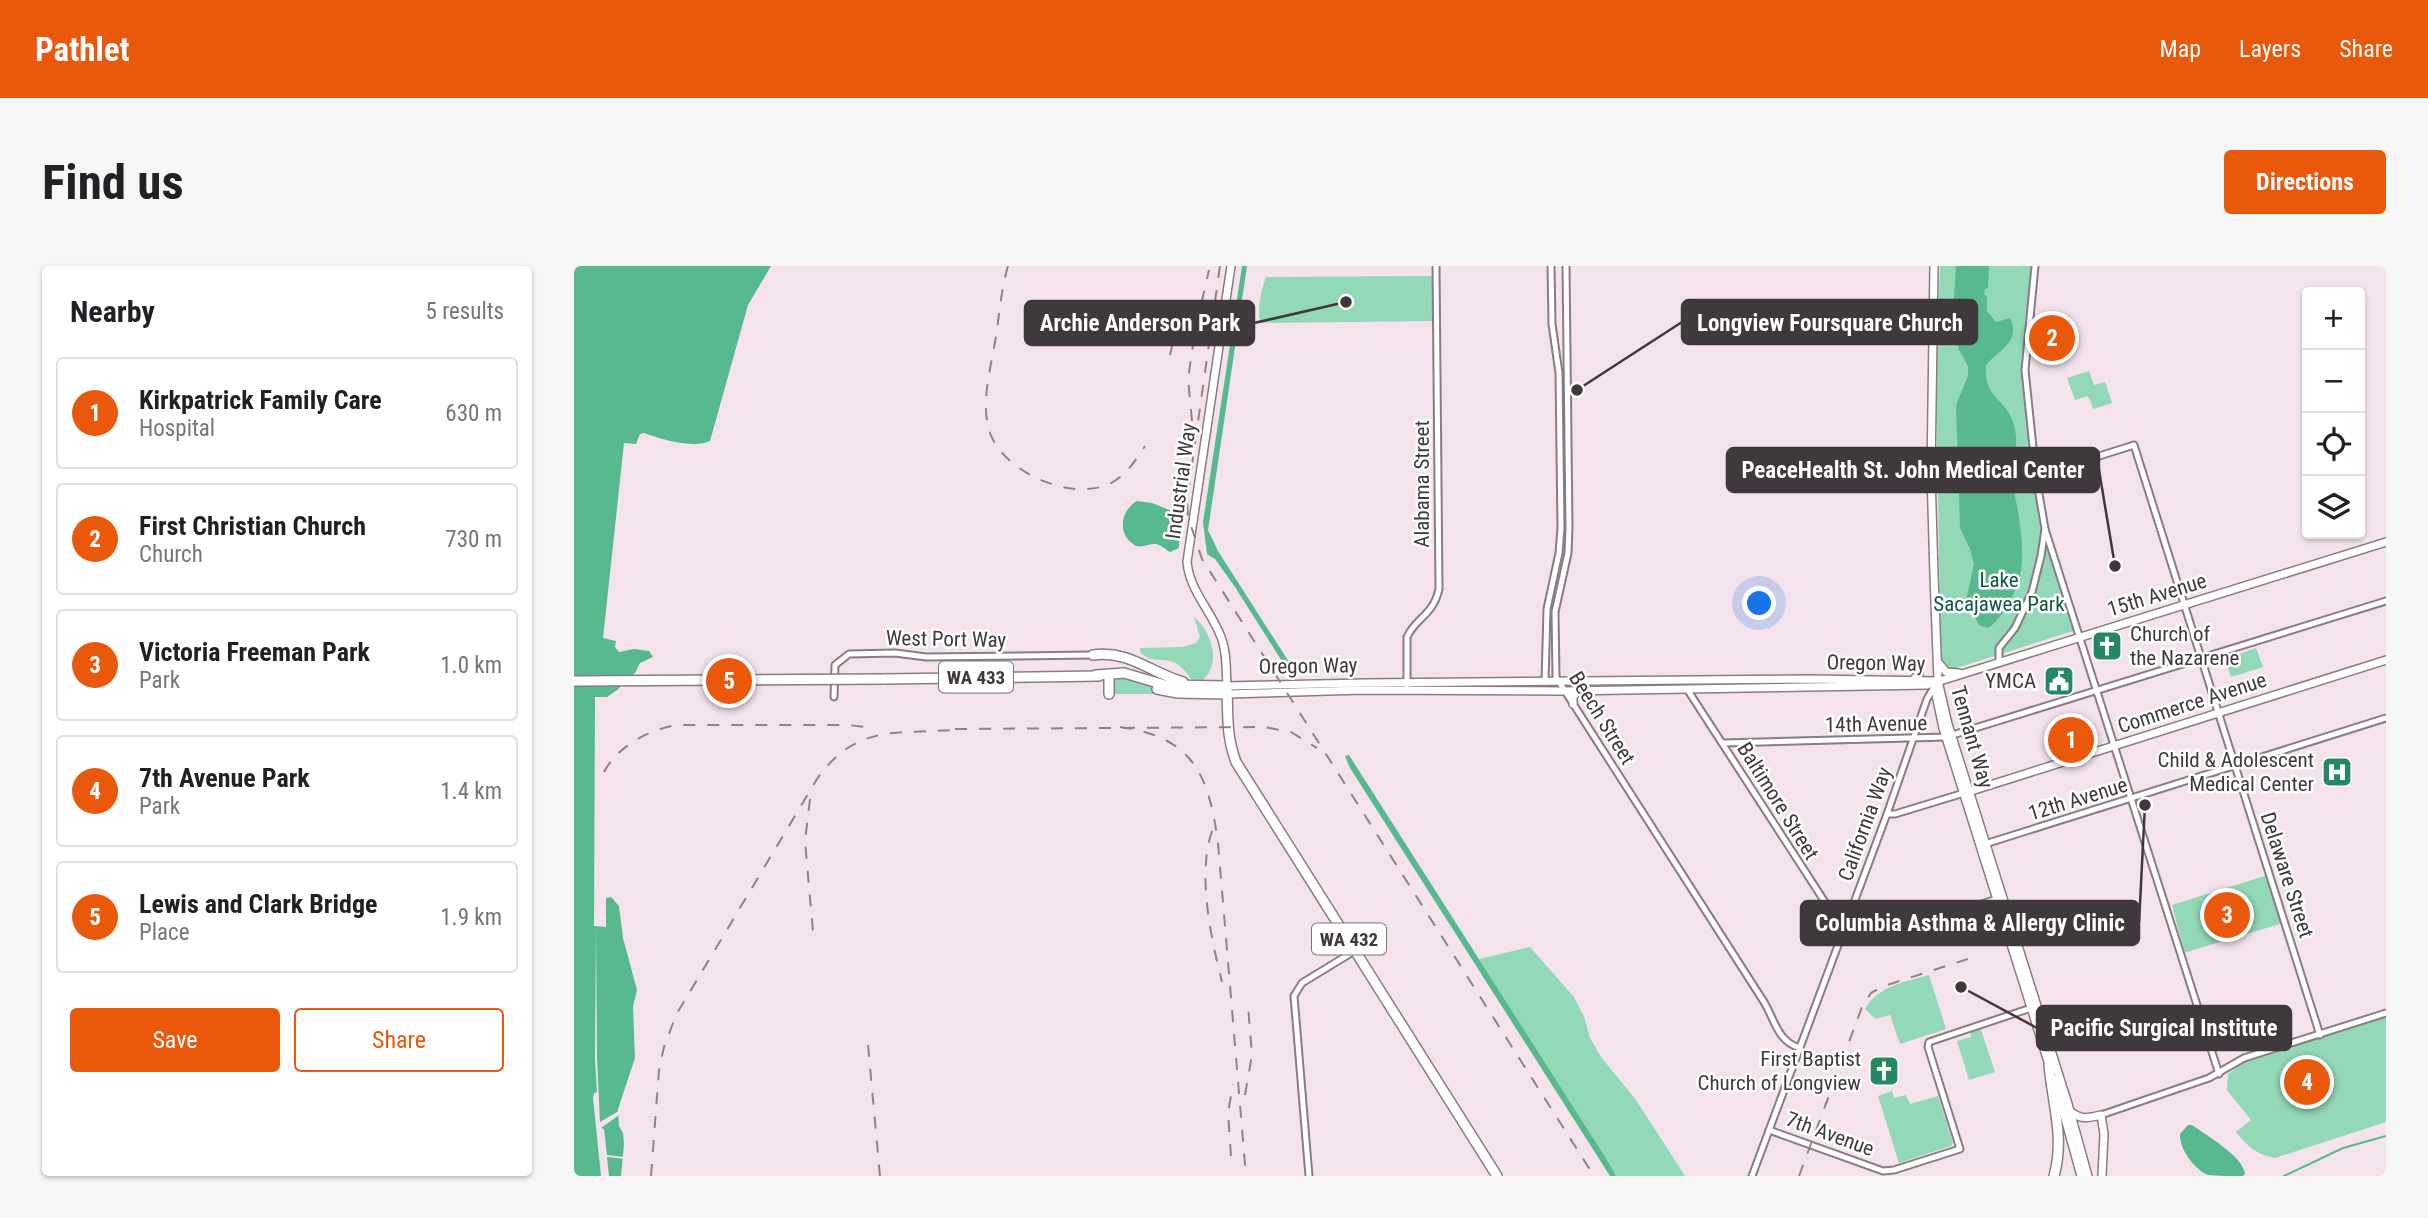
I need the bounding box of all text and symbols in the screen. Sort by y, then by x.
text: Pathlet [35,30,130,69]
text: Map [2160,35,2201,63]
text: Layers [2239,35,2301,63]
text: Share [2339,35,2393,63]
button: Directions [2224,150,2386,214]
text: Find us [42,154,184,211]
map controls [2302,287,2365,539]
button: + [2302,287,2365,350]
text: Nearby [70,294,155,329]
text: 5 results [426,298,504,325]
callout: Longview Foursquare Church [1682,300,1977,344]
callout: Archie Anderson Park [1025,301,1254,345]
text: Archie Anderson Park [1040,310,1241,337]
text: Longview Foursquare Church [1697,310,1963,337]
pin: 2 [2029,312,2075,364]
button: − [2302,350,2365,413]
text: Kirkpatrick Family Care [139,385,382,415]
text: 1 [89,400,101,427]
text: 630 m [445,400,502,427]
button: locate [2302,413,2365,476]
text: Hospital [139,415,215,442]
street label: Alabama Street [1410,420,1434,548]
street label: Industrial Way [1161,421,1201,541]
callout: PeaceHealth St. John Medical Center [1727,448,2099,492]
text: PeaceHealth St. John Medical Center [1741,457,2085,484]
button: layers [2302,476,2365,539]
text: First Christian Church [139,511,366,541]
text: 2 [89,526,101,553]
text: 730 m [445,526,502,553]
text: Church [139,541,203,568]
park label: Lake Sacajawea Park [1933,568,2065,616]
street label: 15th Avenue [2105,569,2210,621]
your location [1742,586,1776,620]
place label: Church of the Nazarene [2130,622,2240,670]
street label: West Port Way [886,626,1007,652]
church icon: Church of the Nazarene [2090,629,2124,663]
text: Victoria Freeman Park [139,637,370,667]
street label: Oregon Way [1826,650,1926,676]
text: 3 [89,652,101,679]
text: 1.0 km [440,652,502,679]
street label: Oregon Way [1258,653,1358,679]
pin: 5 [706,655,752,707]
road number: WA 433 [939,662,1013,692]
public building icon: YMCA [2042,664,2076,698]
text: Park [139,667,180,694]
street label: Beech Street [1564,667,1640,769]
street label: Commerce Avenue [2115,668,2270,738]
place label: YMCA [1985,669,2036,693]
street label: Tennant Way [1946,683,1998,791]
street label: 14th Avenue [1825,711,1928,737]
pin: 1 [2048,714,2094,766]
street label: Baltimore Street [1732,738,1824,864]
place label: Child & Adolescent Medical Center [2158,748,2314,796]
hospital icon: Child & Adolescent Medical Center [2320,755,2354,789]
text: 7th Avenue Park [139,763,310,793]
street label: California Way [1833,764,1897,884]
street label: 12th Avenue [2026,773,2131,825]
text: 4 [89,778,101,805]
text: 1.4 km [440,778,502,805]
text: Park [139,793,180,820]
street label: Delaware Street [2255,809,2319,941]
text: Lewis and Clark Bridge [139,889,377,919]
pin: 3 [2204,889,2250,941]
callout: Columbia Asthma & Allergy Clinic [1801,901,2139,945]
text: 5 [89,904,101,931]
text: 1.9 km [440,904,502,931]
text: Columbia Asthma & Allergy Clinic [1815,910,2125,937]
text: Place [139,919,189,946]
road number: WA 432 [1312,924,1386,954]
callout: Pacific Surgical Institute [2037,1006,2291,1050]
button: Save [70,1008,280,1072]
button: Share [294,1008,504,1072]
text: Pacific Surgical Institute [2051,1015,2277,1042]
place label: First Baptist Church of Longview [1698,1047,1861,1095]
church icon: First Baptist Church of Longview [1867,1054,1901,1088]
pin: 4 [2284,1056,2330,1108]
street label: 7th Avenue [1783,1107,1877,1161]

